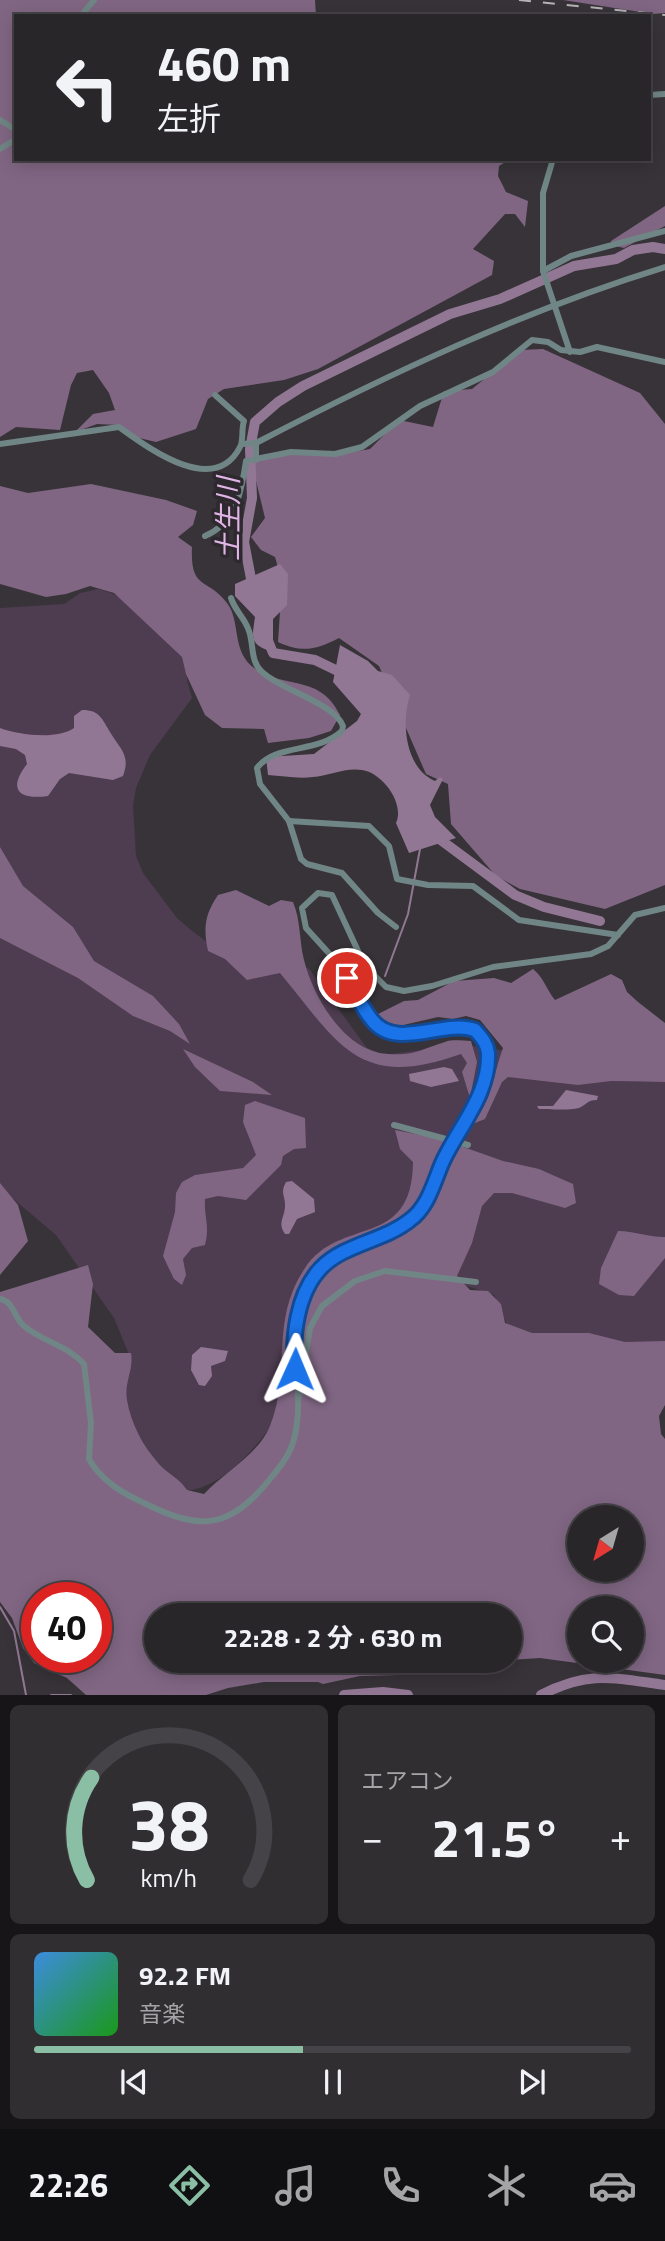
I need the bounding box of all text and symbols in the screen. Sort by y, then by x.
text: 460 m [157,25,291,100]
icon: left [42,42,133,133]
text: 左折 [157,94,221,142]
water label: 土生川 [206,474,249,561]
pin [317,948,377,1008]
icon: arrive [328,959,366,997]
position arrow [258,1332,332,1406]
north arrow [567,1505,644,1582]
map controls [567,1505,644,1673]
speed limit sign: 40 [21,1582,112,1673]
button: search [567,1596,644,1673]
text: 22:28 · 2 分 · 630 m [224,1618,442,1657]
text: エアコン [362,1763,454,1798]
text: 38 [128,1769,210,1879]
text: 21.5° [431,1798,561,1877]
text: − [362,1808,383,1866]
text: + [610,1808,631,1866]
text: km/h [140,1859,197,1897]
text: 92.2 FM [139,1956,231,1995]
text: 音楽 [139,1996,185,2031]
icon: previous [115,2063,153,2101]
icon: pause [314,2063,352,2101]
icon: next [513,2063,551,2101]
text: 22:26 [28,2161,108,2209]
icon: directions [165,2161,214,2210]
icon: music [271,2161,320,2210]
icon: phone [376,2161,425,2210]
icon: climate [482,2161,531,2210]
icon: car [588,2161,637,2210]

